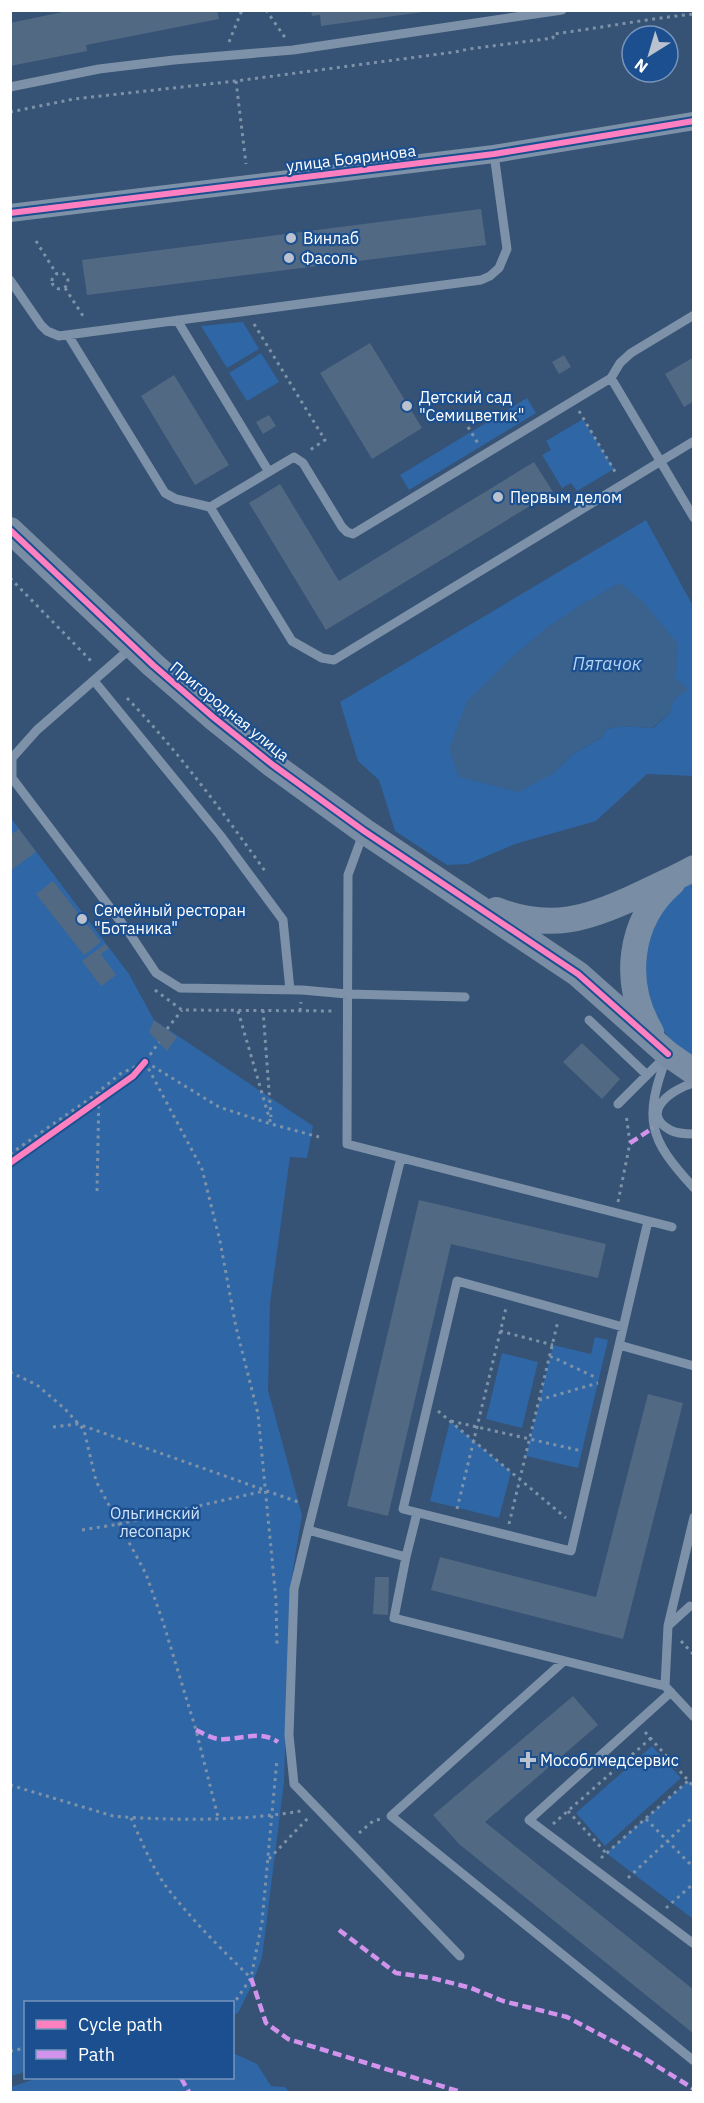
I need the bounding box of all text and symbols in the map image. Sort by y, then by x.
north arrow [620,24,680,84]
text: N [630,55,652,77]
street label: улица Бояринова [285,140,417,176]
place label: Винлаб [303,228,359,248]
marker: Винлаб [284,231,298,245]
place label: Фасоль [301,248,357,268]
marker: Фасоль [282,251,296,265]
place label: Детский сад "Семицветик" [419,387,524,425]
marker: Детский сад "Семицветик" [400,399,414,413]
place label: Первым делом [510,487,622,507]
marker: Первым делом [491,490,505,504]
water label: Пятачок [573,652,642,675]
street label: Пригородная улица [166,657,294,766]
place label: Семейный ресторан "Ботаника" [94,900,246,938]
marker: Семейный ресторан "Ботаника" [75,912,89,926]
park label: Ольгинский лесопарк [110,1503,200,1541]
place label: Мособлмедсервис [540,1750,679,1770]
marker: Мособлмедсервис [521,1753,535,1767]
legend [24,2001,234,2079]
text: Cycle path [78,2013,163,2036]
text: Path [78,2043,115,2066]

